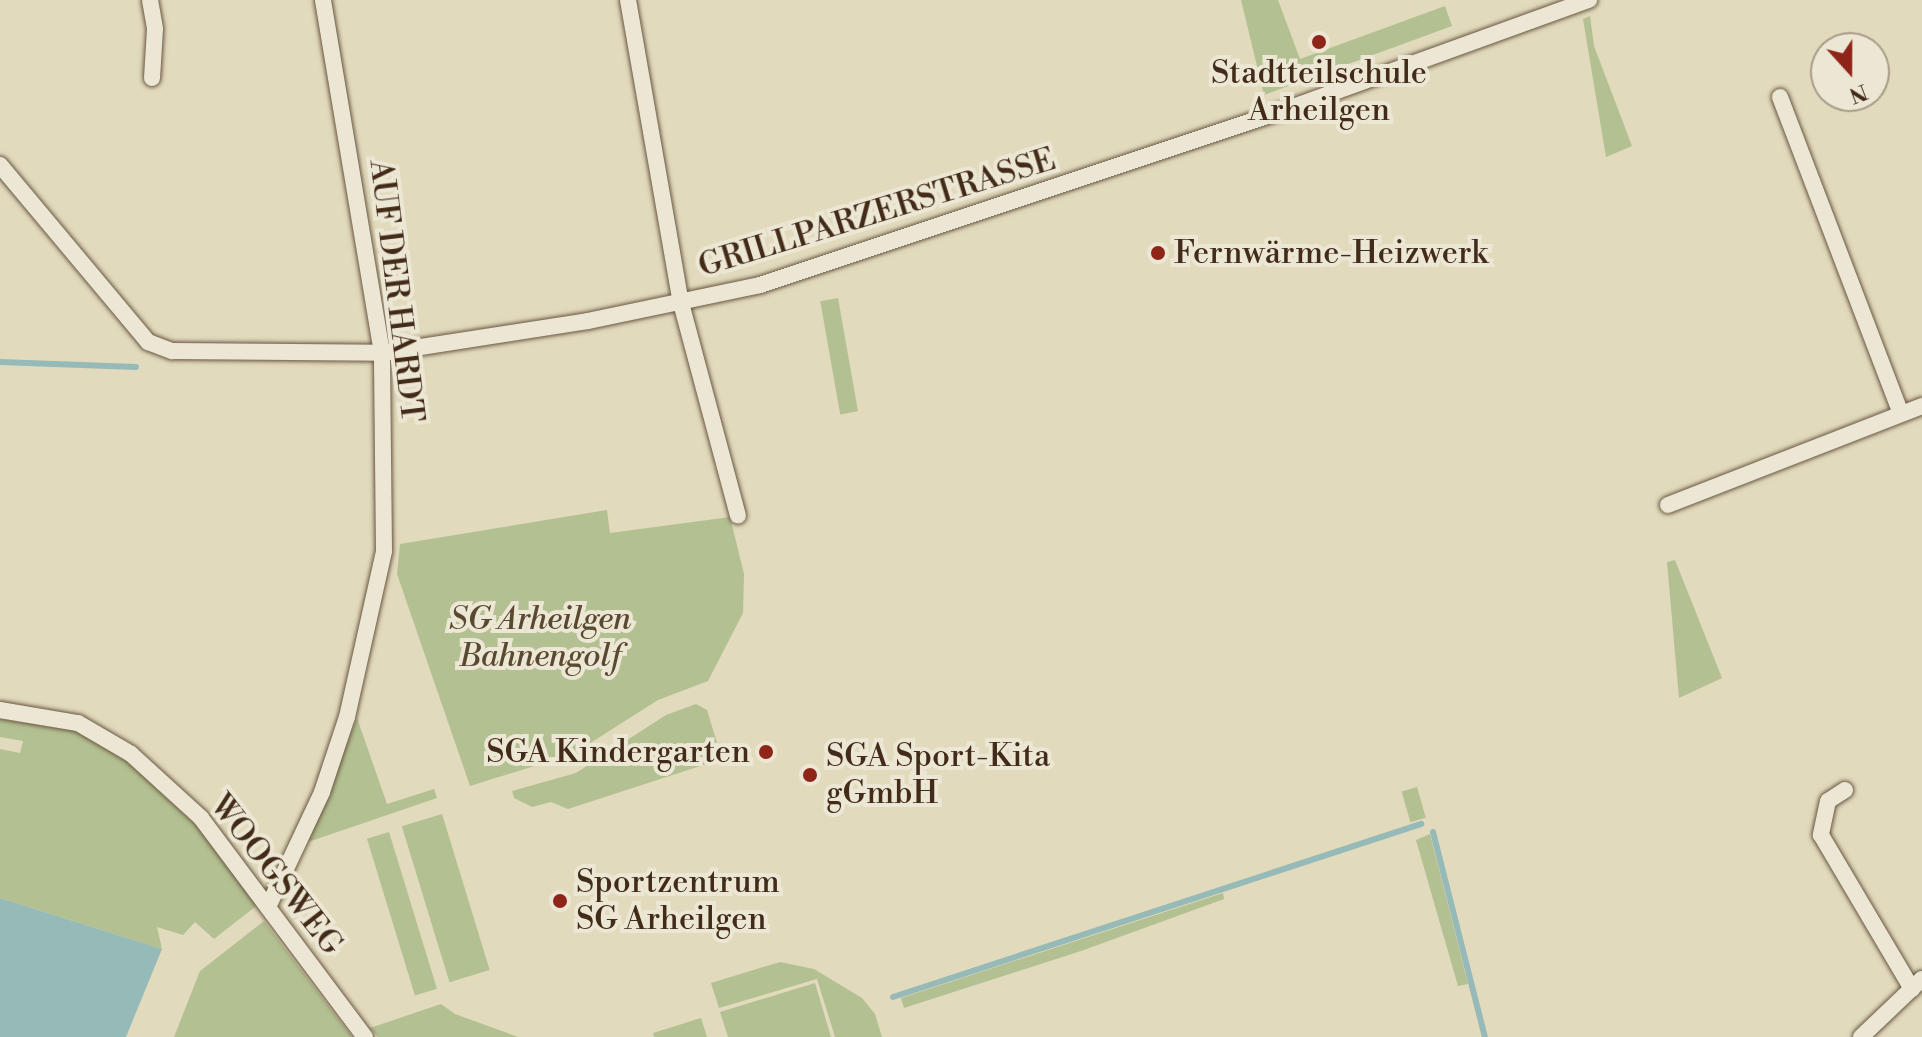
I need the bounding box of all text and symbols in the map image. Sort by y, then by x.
north arrow [1810,32,1890,112]
marker: Stadtteilschule Arheilgen [1310,33,1328,51]
place label: Stadtteilschule Arheilgen [1211,55,1427,130]
text: N [1845,77,1871,109]
street label: GRILLPARZERSTRASSE [694,140,1060,286]
street label: AUF DER HARDT [361,157,431,425]
place label: Fernwärme-Heizwerk [1174,234,1488,272]
marker: Fernwärme-Heizwerk [1149,244,1167,262]
park label: SG Arheilgen Bahnengolf [449,601,631,676]
place label: SGA Kindergarten [486,733,750,771]
place label: SGA Sport-Kita gGmbH [826,738,1050,813]
marker: SGA Kindergarten [757,743,775,761]
marker: SGA Sport-Kita gGmbH [801,766,819,784]
street label: WOOGSWEG [201,787,351,963]
place label: Sportzentrum SG Arheilgen [576,864,780,939]
marker: Sportzentrum SG Arheilgen [551,892,569,910]

